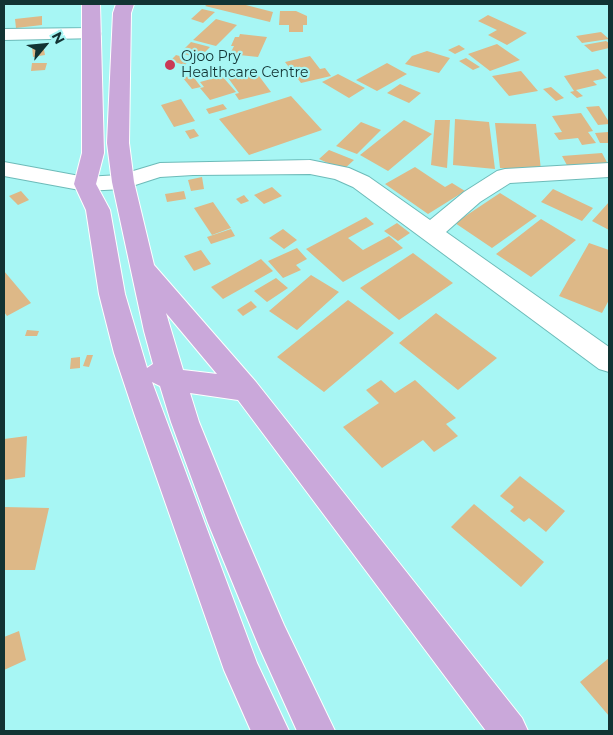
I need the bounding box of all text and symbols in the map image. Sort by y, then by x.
north arrow [20,20,70,70]
text: N [48,29,69,47]
place label: Ojoo Pry Healthcare Centre [181,49,308,82]
marker: Ojoo Pry Healthcare Centre [163,58,177,72]

